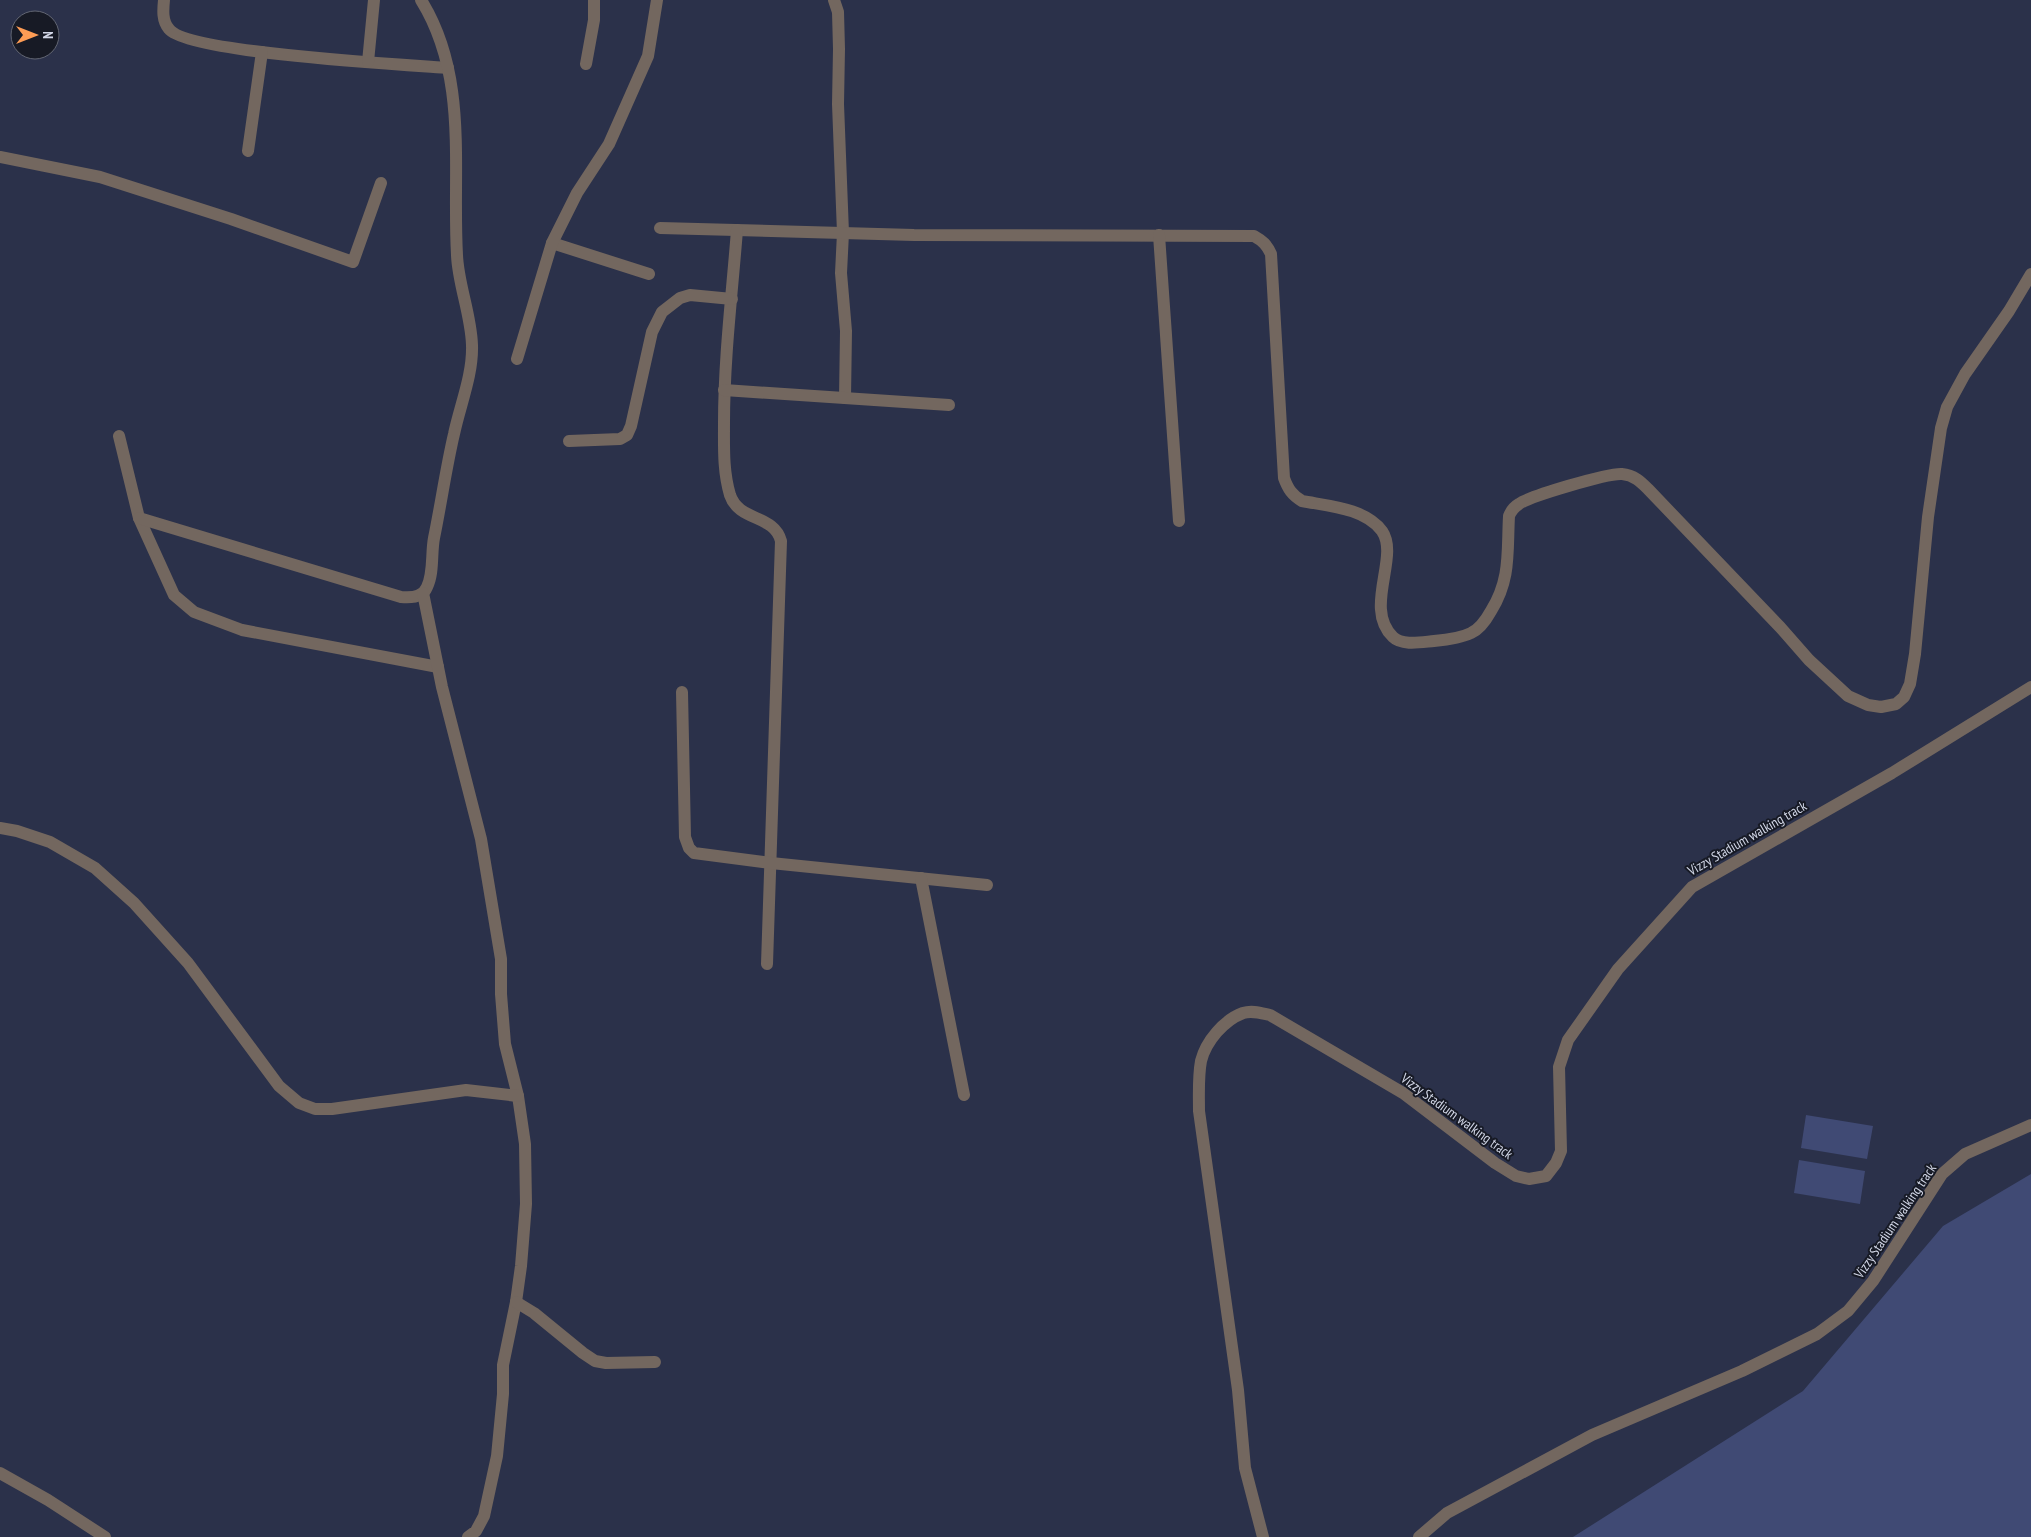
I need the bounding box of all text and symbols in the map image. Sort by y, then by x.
north arrow [10,10,60,60]
text: N [39,31,57,39]
street label: Vizzy Stadium walking track [1683,796,1810,880]
street label: Vizzy Stadium walking track [1396,1069,1517,1163]
street label: Vizzy Stadium walking track [1849,1160,1940,1283]

